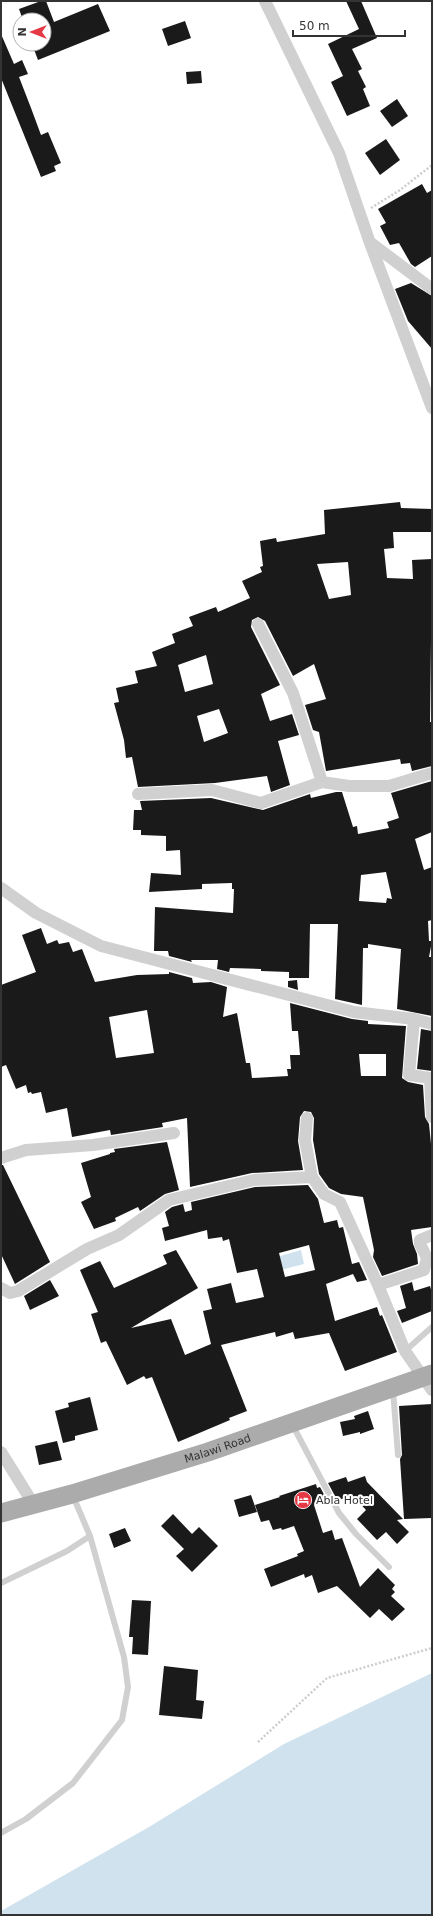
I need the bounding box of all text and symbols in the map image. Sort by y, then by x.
north arrow [12,12,52,52]
scale bar [293,12,405,38]
text: 50 m [299,19,330,33]
text: N [16,27,29,37]
street label: Malawi Road [183,1432,253,1466]
hotel icon: Abla Hotel [293,1490,313,1510]
place label: Abla Hotel [316,1494,373,1507]

